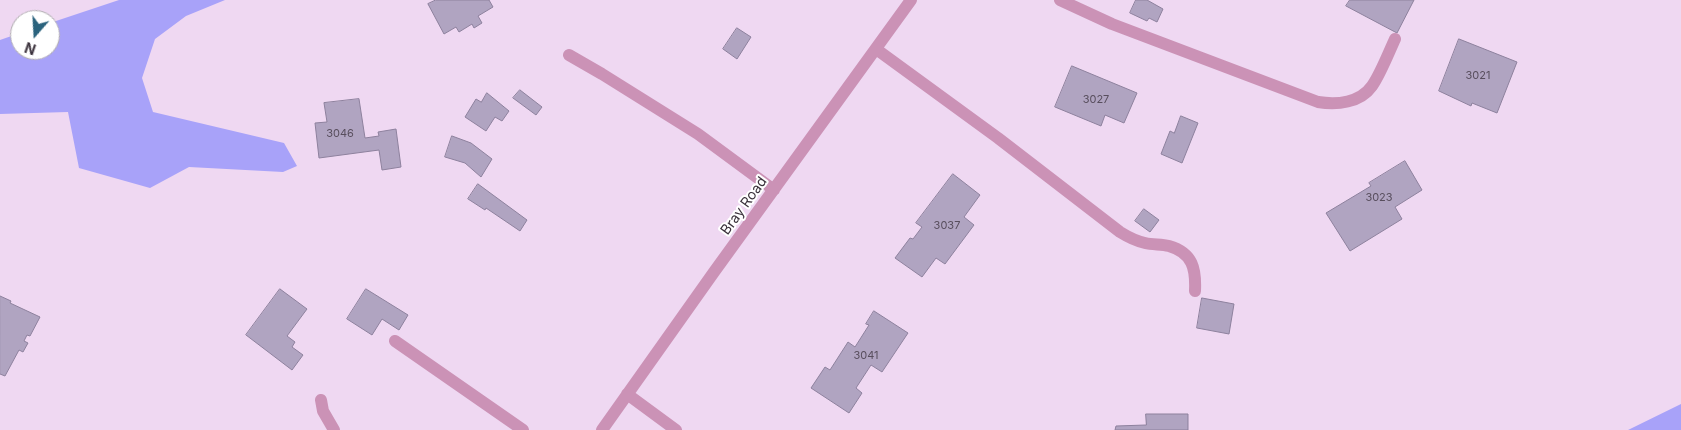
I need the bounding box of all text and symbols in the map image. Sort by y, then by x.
north arrow [10,10,60,60]
text: N [22,39,38,58]
house number: 3021 [1466,69,1490,83]
house number: 3027 [1083,93,1109,107]
house number: 3046 [326,127,354,141]
street label: Bray Road [717,174,771,238]
house number: 3023 [1365,191,1393,205]
house number: 3037 [934,219,960,233]
house number: 3041 [853,349,879,363]

